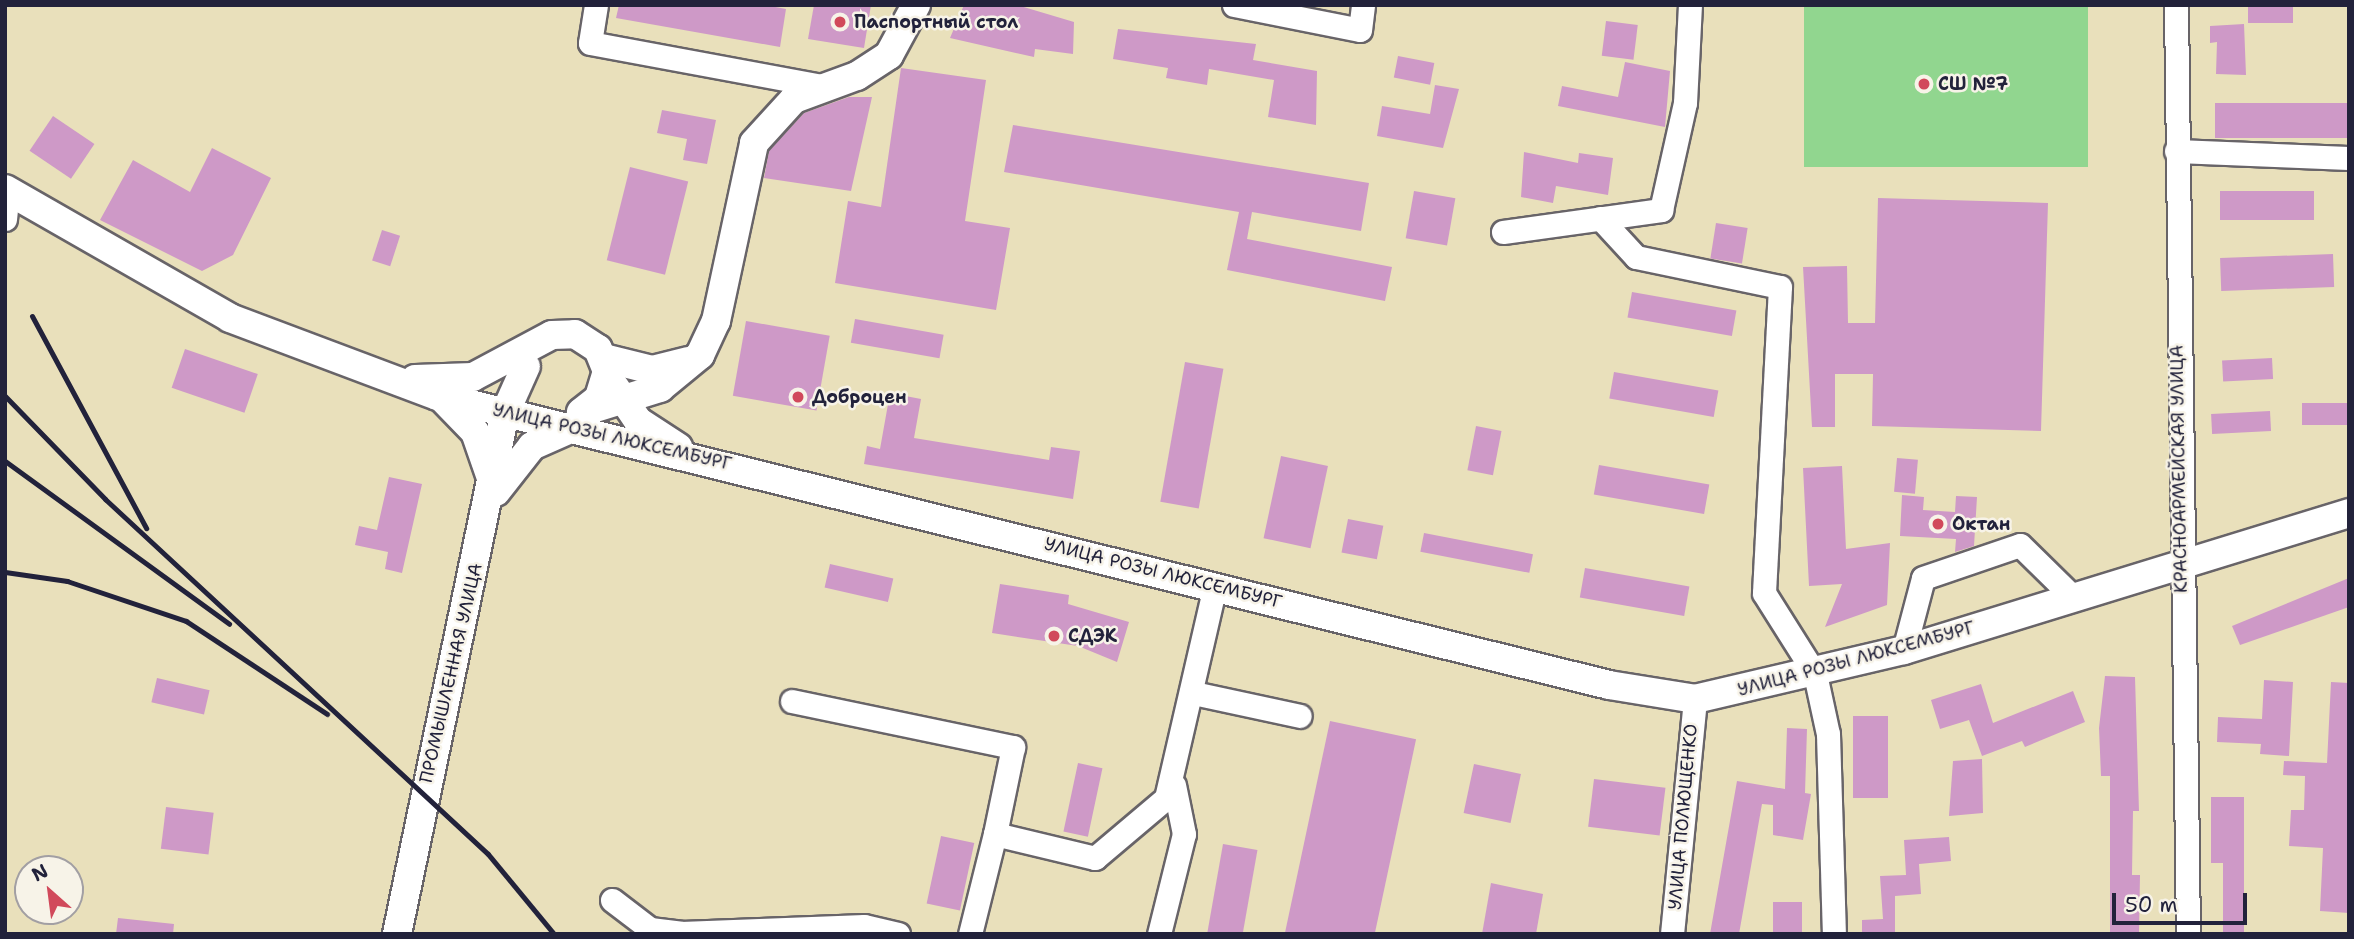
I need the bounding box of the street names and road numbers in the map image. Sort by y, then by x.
street label: КРАСНОАРМЕЙСКАЯ УЛИЦА [2166,345,2192,593]
street label: УЛИЦА РОЗЫ ЛЮКСЕМБУРГ [491,399,733,475]
street label: УЛИЦА РОЗЫ ЛЮКСЕМБУРГ [1042,533,1284,613]
street label: ПРОМЫШЛЕННАЯ УЛИЦА [415,561,487,785]
street label: УЛИЦА РОЗЫ ЛЮКСЕМБУРГ [1735,617,1977,701]
street label: УЛИЦА ПОЛЮЩЕНКО [1664,723,1702,911]

